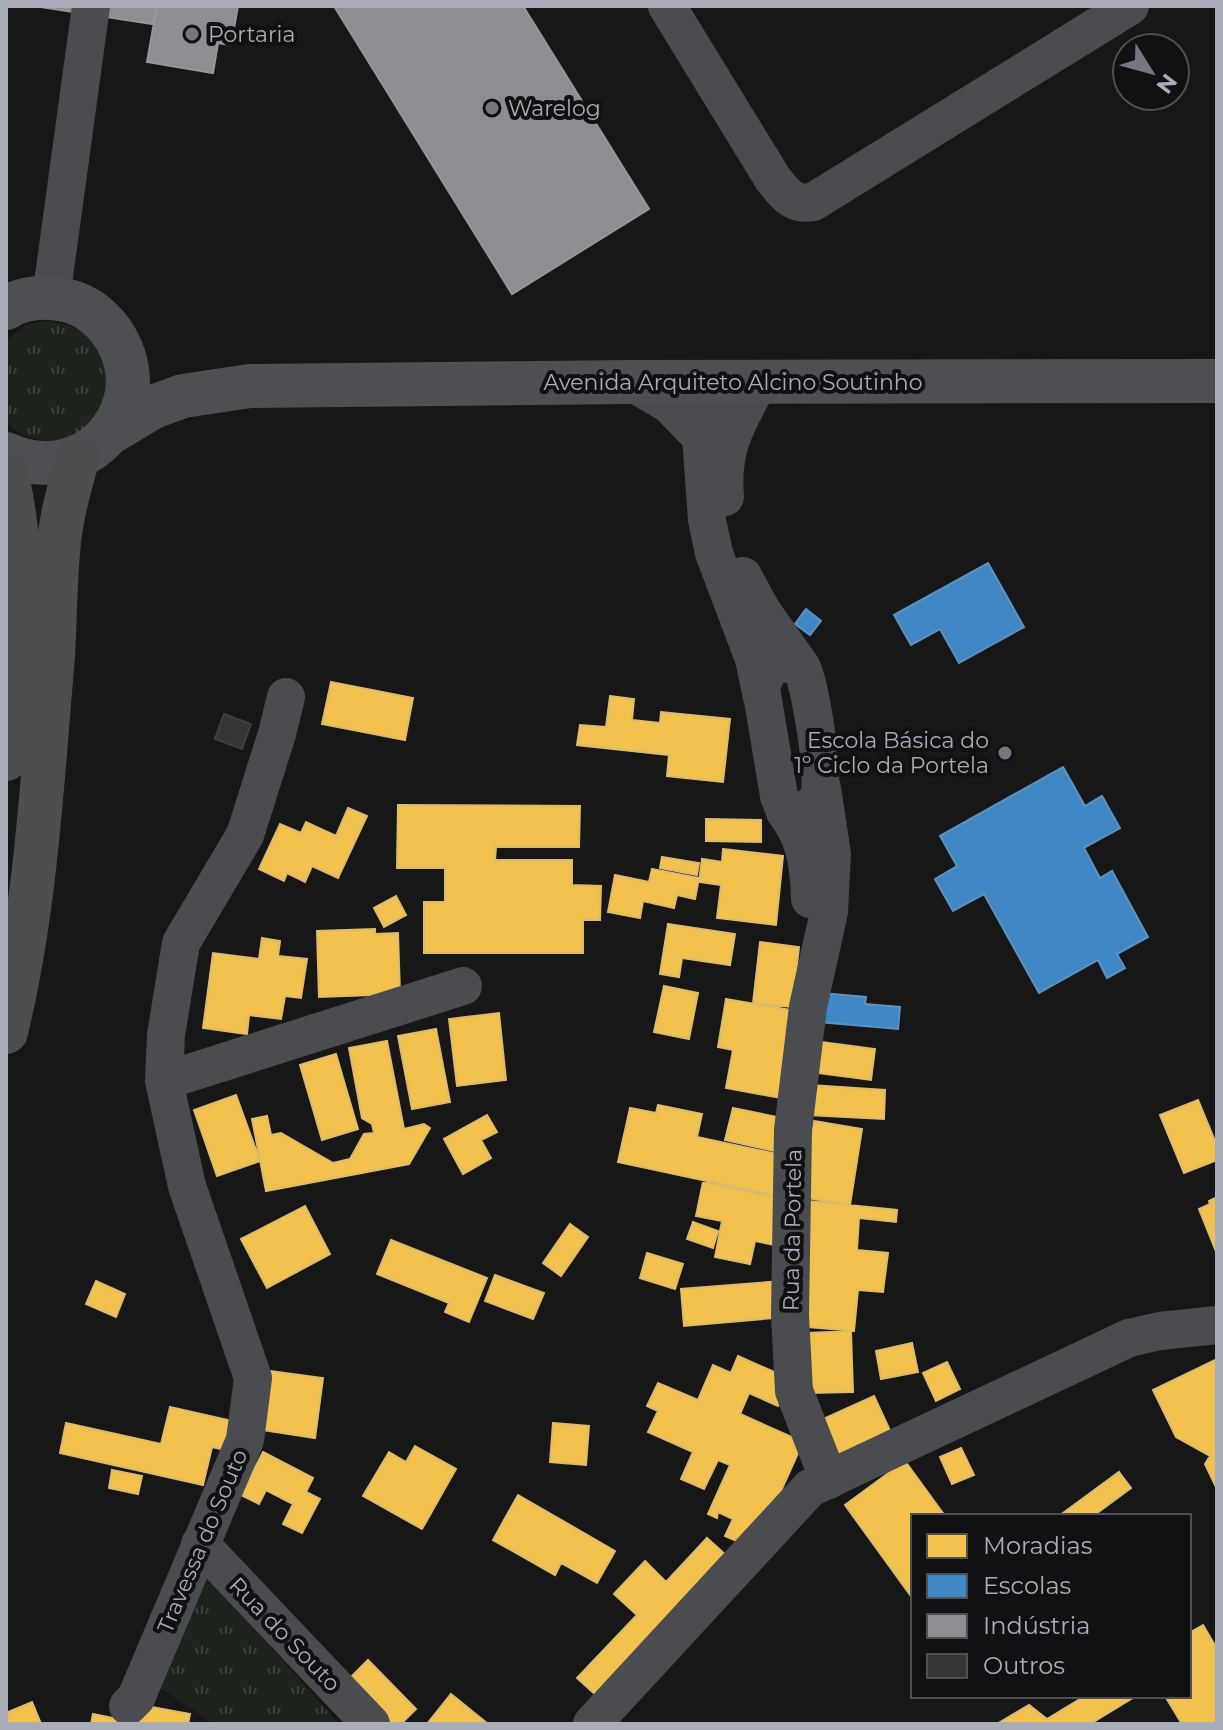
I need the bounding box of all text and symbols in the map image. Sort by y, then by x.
place label: Portaria [208,21,295,48]
marker: Portaria [183,25,201,43]
north arrow [1111,32,1191,112]
text: N [1150,69,1183,99]
place label: Warelog [508,95,601,122]
marker: Warelog [483,99,501,117]
street label: Avenida Arquiteto Alcino Soutinho [544,369,922,396]
place label: Escola Básica do 1º Ciclo da Portela [794,727,989,779]
marker: Escola Básica do 1º Ciclo da Portela [996,744,1014,762]
street label: Rua da Portela [778,1149,807,1311]
street label: Travessa do Souto [152,1445,253,1637]
legend [911,1514,1191,1698]
text: Moradias [983,1531,1092,1560]
text: Escolas [983,1571,1071,1600]
street label: Rua do Souto [223,1572,346,1697]
text: Indústria [983,1611,1090,1640]
text: Outros [983,1651,1065,1680]

